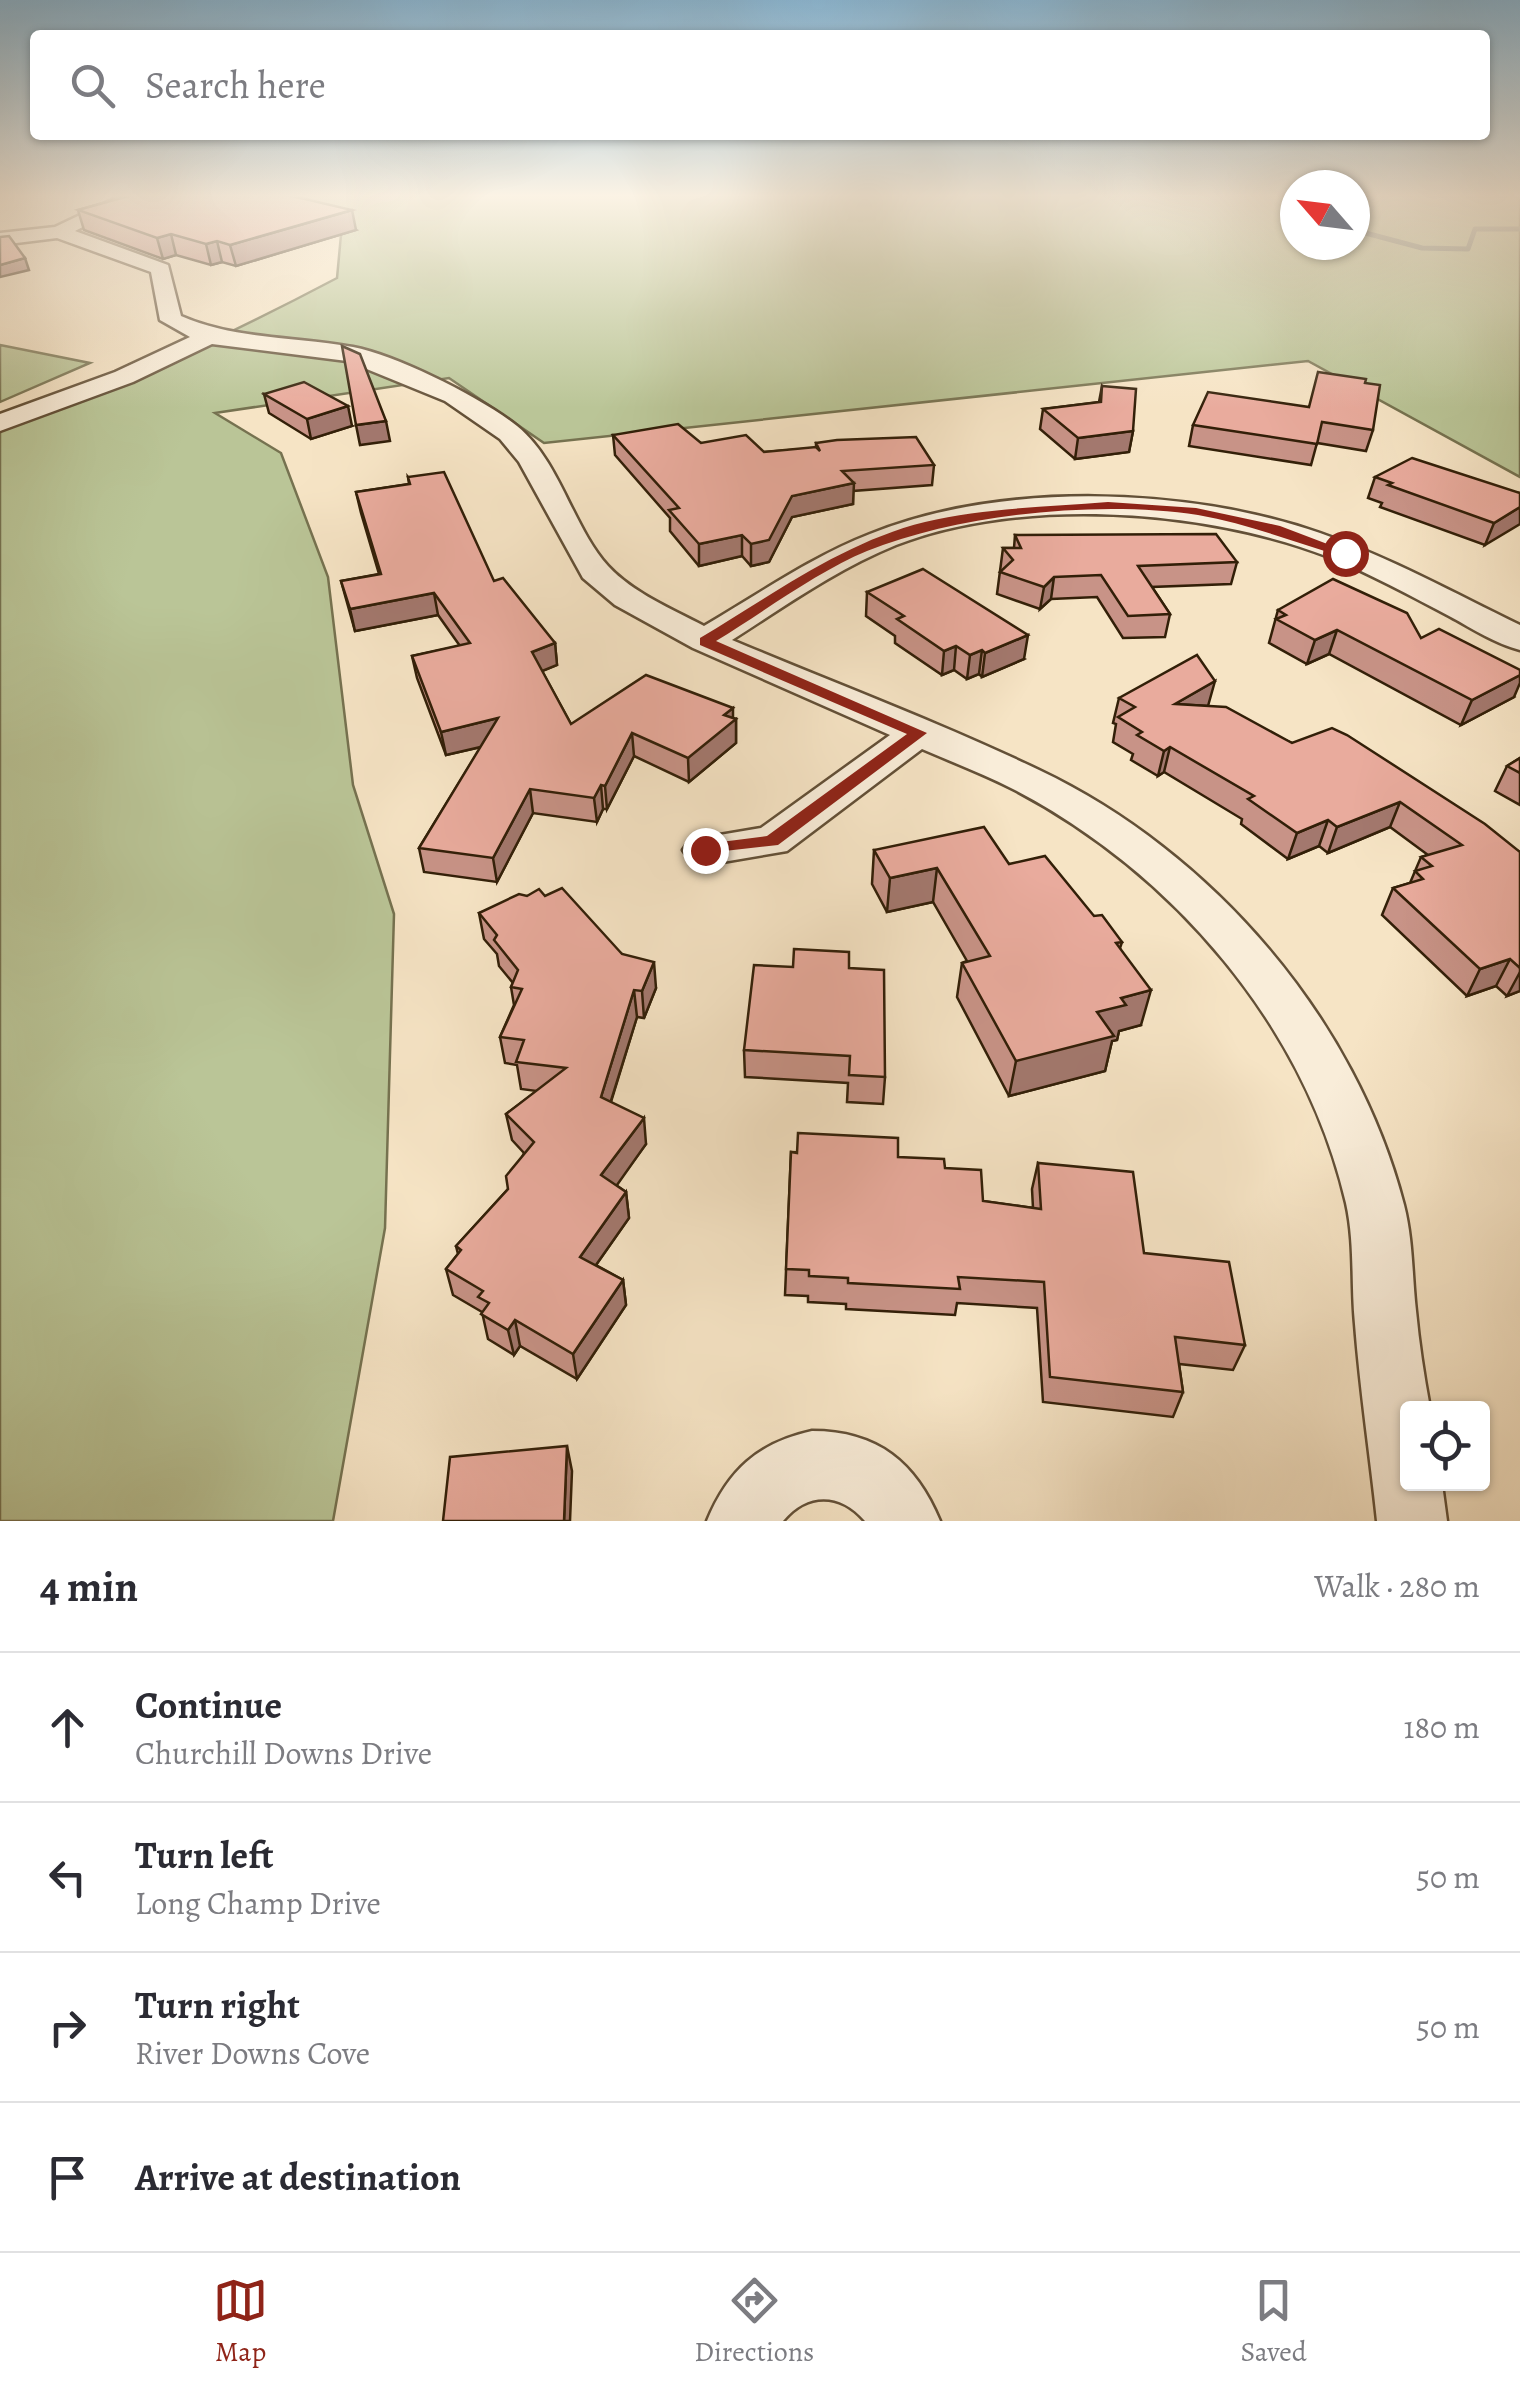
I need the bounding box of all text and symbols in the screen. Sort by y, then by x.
search box [30,30,1490,140]
icon: search [65,58,120,113]
text: Search here [145,59,326,111]
north arrow [1280,170,1370,260]
route start [1323,531,1369,577]
route end [683,828,729,874]
map controls [1400,1401,1490,1491]
button: locate [1400,1401,1490,1491]
text: 4 min [40,1558,138,1615]
text: Walk · 280 m [1314,1564,1480,1608]
text: Continue [135,1679,282,1731]
icon: ahead [40,1700,95,1755]
text: 180 m [1404,1705,1480,1749]
text: Churchill Downs Drive [135,1731,432,1775]
text: Turn left [135,1829,274,1881]
icon: left [40,1850,95,1905]
text: 50 m [1416,1855,1480,1899]
text: Long Champ Drive [135,1881,381,1925]
text: Turn right [135,1979,300,2031]
icon: right [40,2000,95,2055]
text: 50 m [1416,2005,1480,2049]
text: River Downs Cove [135,2031,370,2075]
icon: arrive [40,2150,95,2205]
text: Arrive at destination [135,2151,461,2203]
tab: Map [213,2273,268,2371]
tab: Directions [694,2273,814,2371]
tab: Saved [1241,2273,1307,2371]

